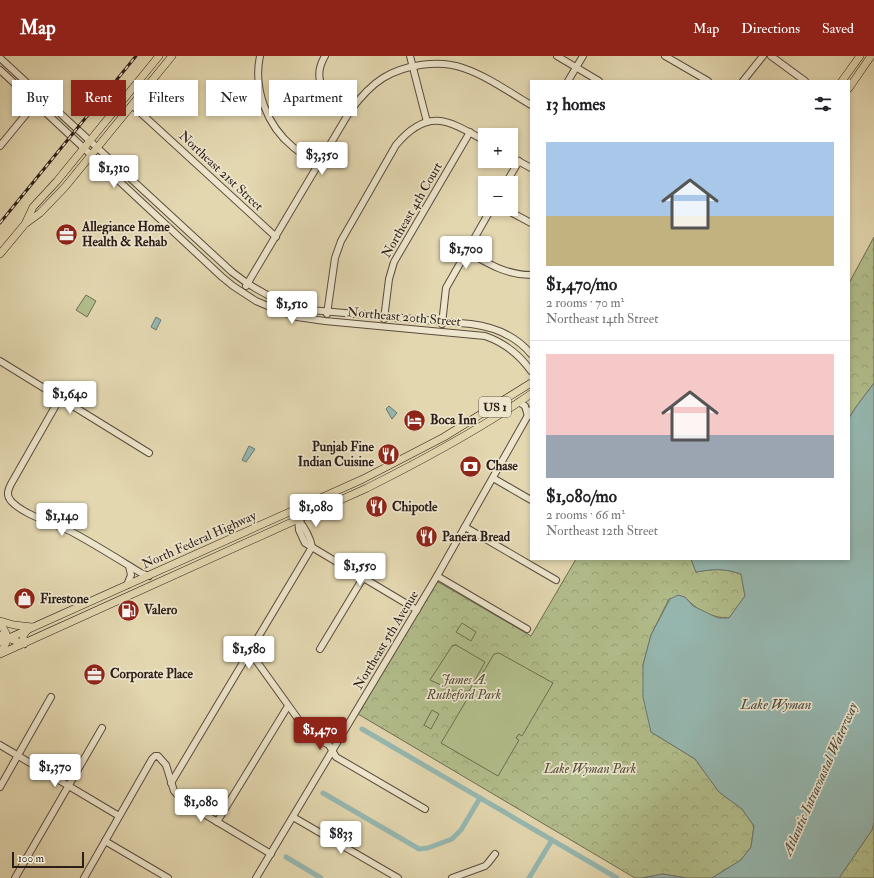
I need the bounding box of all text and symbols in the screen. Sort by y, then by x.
text: Map [20,16,56,40]
text: Map [693,20,719,37]
text: Directions [741,20,800,37]
text: Saved [822,20,854,37]
chip: Buy [12,80,63,116]
chip: Rent [71,80,126,116]
chip: Filters [134,80,198,116]
chip: New [206,80,261,116]
chip: Apartment [269,80,357,116]
icon: filters [812,93,834,115]
text: 13 homes [546,94,605,115]
street label: Northeast 21st Street [175,128,267,214]
map controls [478,128,518,216]
button: + [478,128,518,168]
pin: $3,350 [289,142,355,176]
text: $3,350 [306,147,338,163]
pin: $1,310 [81,155,147,189]
street label: Northeast 4th Court [378,159,446,261]
text: $1,310 [98,160,130,176]
icon: home [654,168,726,240]
button: − [478,176,518,216]
place label: Allegiance Home Health & Rehab [81,219,170,250]
office icon: Allegiance Home Health & Rehab [53,221,79,247]
pin: $1,700 [433,236,499,270]
text: $1,700 [449,241,483,257]
text: $1,470/mo [546,274,617,295]
pin: $1,510 [259,291,325,325]
text: 2 rooms · 70 m² [546,295,624,311]
text: $1,510 [276,296,308,312]
street label: Northeast 20th Street [347,304,461,330]
text: Northeast 14th Street [546,311,658,327]
icon: home [654,380,726,452]
pin: $1,640 [37,381,103,415]
text: $1,640 [52,386,88,402]
road number: US 1 [479,397,511,417]
hotel icon: Boca Inn [401,407,427,433]
place label: Boca Inn [430,412,477,428]
place label: Punjab Fine Indian Cuisine [298,439,375,470]
restaurant icon: Punjab Fine Indian Cuisine [376,441,402,467]
bank icon: Chase [457,453,483,479]
place label: Chase [486,458,518,474]
text: $1,080/mo [546,486,617,507]
pin: $1,080 [283,494,349,528]
restaurant icon: Chipotle [364,494,390,520]
text: $1,080 [299,499,333,515]
place label: Chipotle [392,499,438,516]
pin: $1,140 [29,503,95,537]
street label: North Federal Highway [139,507,259,573]
text: 2 rooms · 66 m² [546,507,625,523]
text: $1,140 [45,508,79,524]
text: Northeast 12th Street [546,523,658,539]
restaurant icon: Panera Bread [413,524,439,550]
place label: Panera Bread [442,529,511,545]
pin: $1,550 [327,553,393,587]
text: $1,550 [344,558,376,574]
shop icon: Firestone [12,586,38,612]
street label: Northeast 5th Avenue [350,587,422,692]
place label: Firestone [40,591,89,607]
fuel station icon: Valero [116,597,142,623]
place label: Valero [143,602,178,618]
pin: $1,580 [216,636,282,670]
text: $1,580 [232,641,266,657]
office icon: Corporate Place [81,661,107,687]
place label: Corporate Place [110,666,194,683]
park label: James A. Rutheford Park [426,672,501,703]
water label: Lake Wyman [740,696,812,713]
water label: Atlantic Intracoastal Waterway [778,700,862,860]
pin: $1,470 [287,717,353,751]
text: $1,470 [303,722,337,738]
pin: $1,370 [22,754,88,788]
text: $1,370 [39,759,71,775]
park label: Lake Wyman Park [543,761,636,777]
pin: $1,080 [168,789,234,823]
text: $1,080 [184,794,218,810]
pin: $833 [317,821,365,855]
text: $833 [329,826,353,842]
scale bar [12,850,84,869]
text: 100 m [18,852,44,865]

